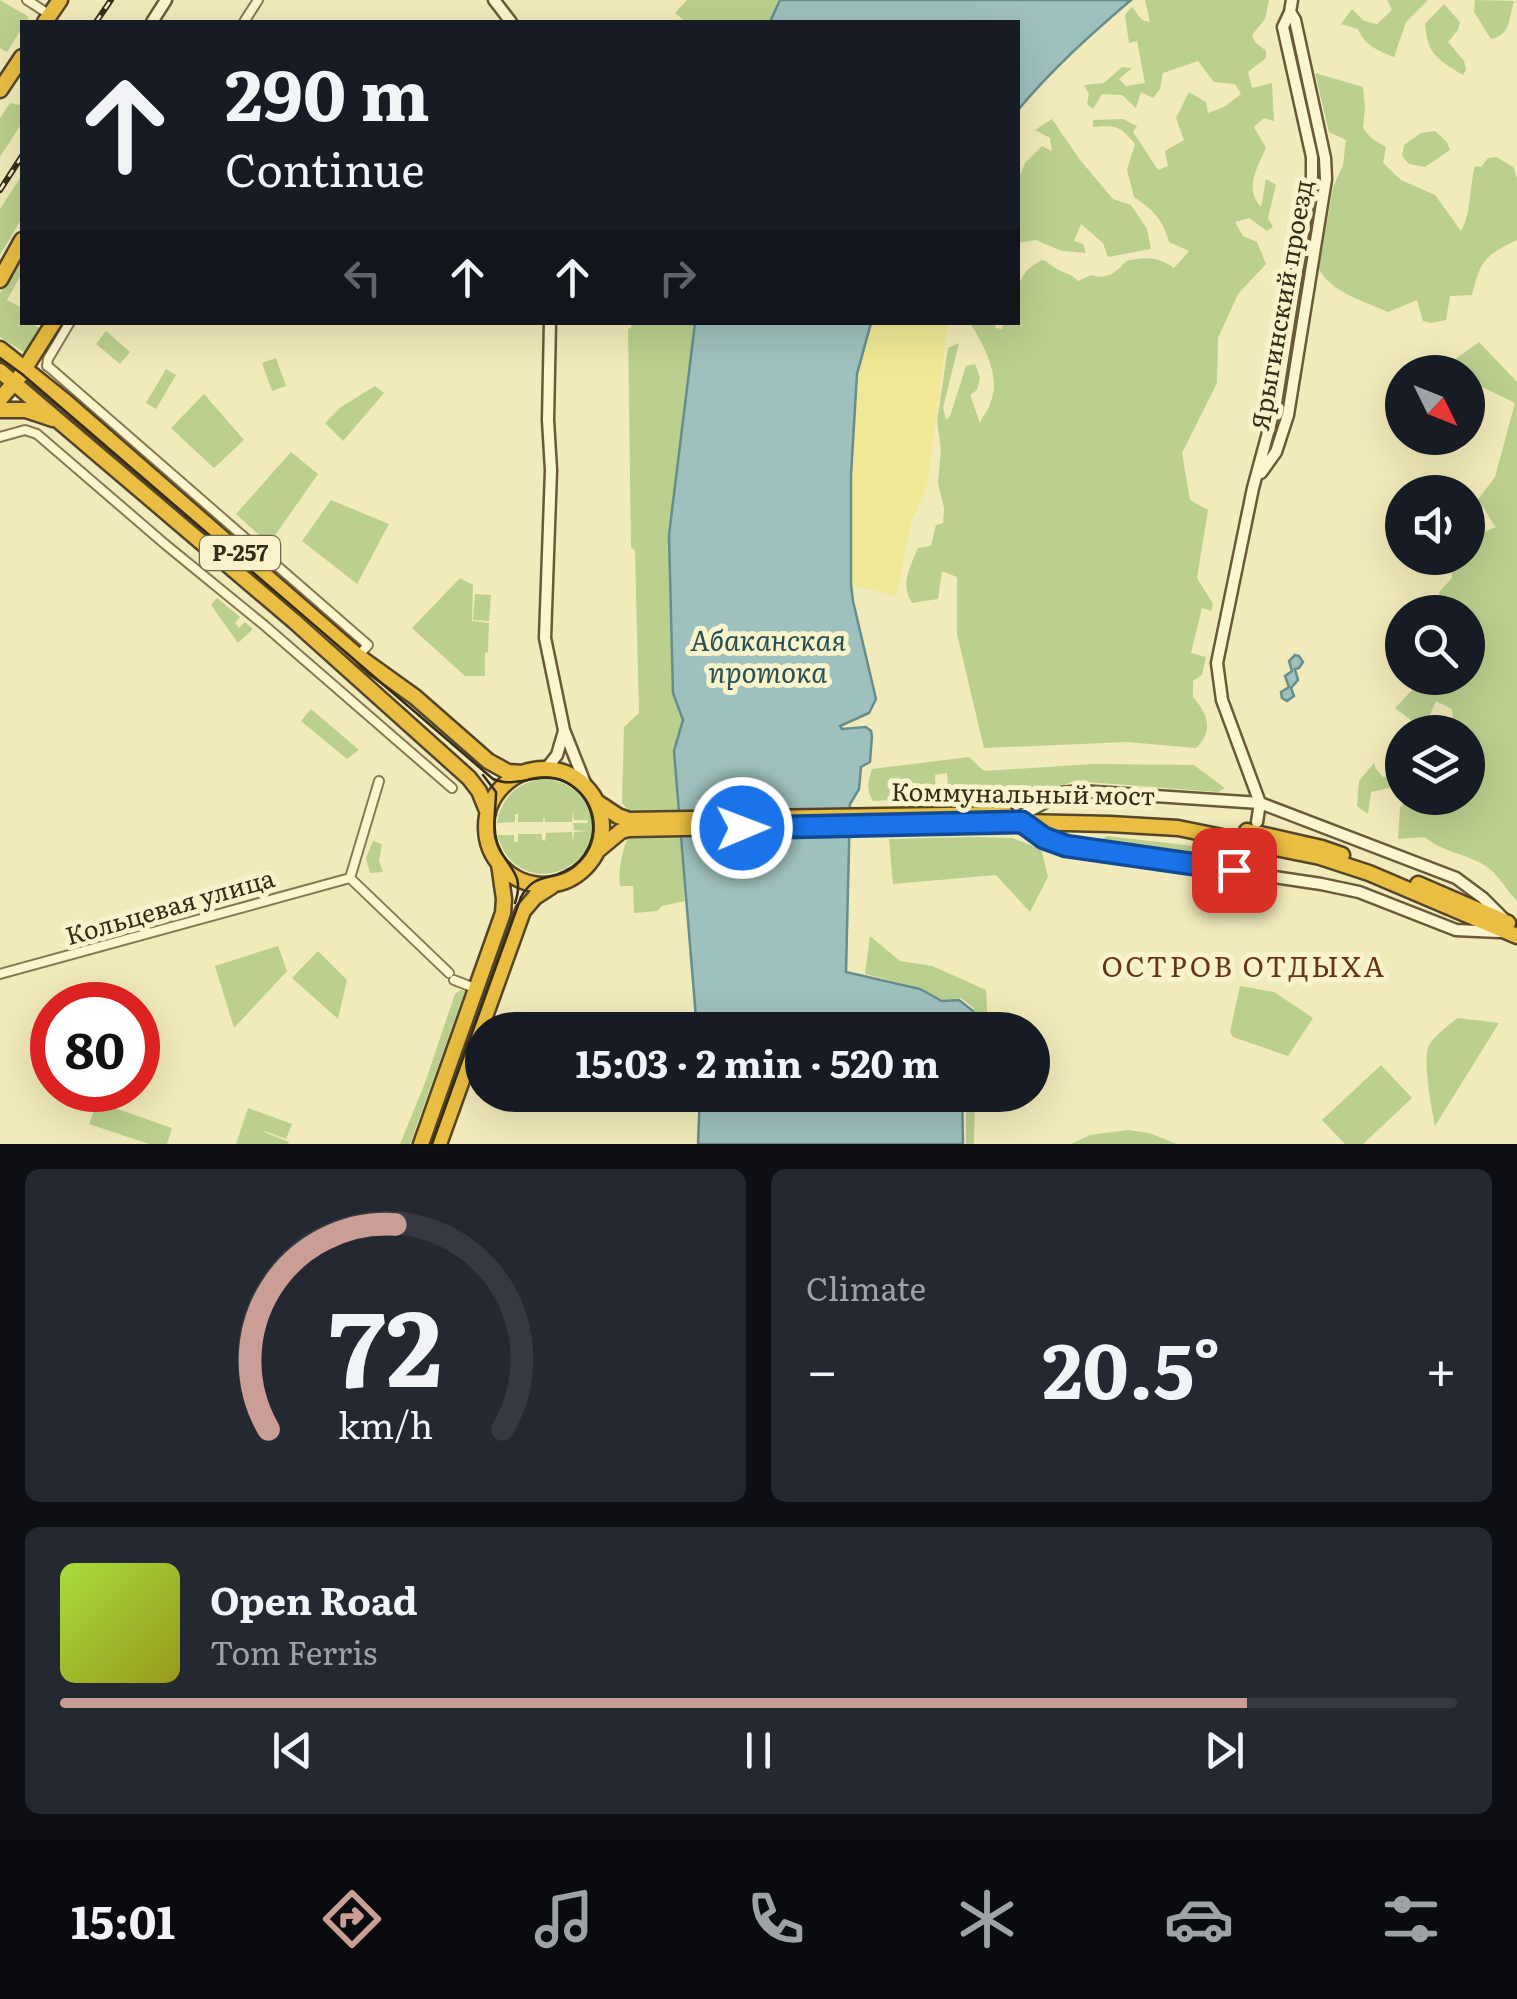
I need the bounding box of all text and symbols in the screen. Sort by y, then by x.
text: 290 m [225,39,430,143]
icon: ahead [60,60,190,190]
text: Continue [225,134,425,201]
street label: Ярыгинский проезд [1240,177,1321,433]
icon: left [335,250,390,305]
icon: ahead [440,250,495,305]
icon: ahead [545,250,600,305]
icon: right [650,250,705,305]
north arrow [1385,355,1485,455]
map controls [1385,355,1485,815]
button: sound [1385,475,1485,575]
road number: Р-257 [200,536,280,570]
button: search [1385,595,1485,695]
water label: Абаканская протока [690,618,846,692]
button: layers [1385,715,1485,815]
street label: Коммунальный мост [891,772,1155,813]
position arrow [690,776,794,880]
pin [1192,828,1277,913]
icon: arrive [1207,843,1262,898]
street label: Кольцевая улица [61,858,279,953]
district label: ОСТРОВ ОТДЫХА [1101,944,1387,986]
speed limit sign: 80 [30,982,160,1112]
text: 15:03 · 2 min · 520 m [575,1033,940,1090]
text: Climate [806,1263,926,1311]
text: 72 [329,1265,442,1419]
text: 20.5° [1042,1311,1221,1422]
text: − [806,1326,838,1408]
text: + [1425,1326,1457,1408]
text: km/h [338,1397,433,1450]
text: Open Road [210,1570,418,1627]
text: Tom Ferris [210,1627,377,1675]
icon: previous [265,1723,320,1778]
icon: pause [731,1723,786,1778]
icon: next [1197,1723,1252,1778]
icon: directions [317,1884,387,1954]
icon: music [529,1884,599,1954]
icon: phone [741,1884,811,1954]
icon: climate [952,1884,1022,1954]
icon: car [1164,1884,1234,1954]
icon: filters [1376,1884,1446,1954]
text: 15:01 [71,1886,175,1953]

